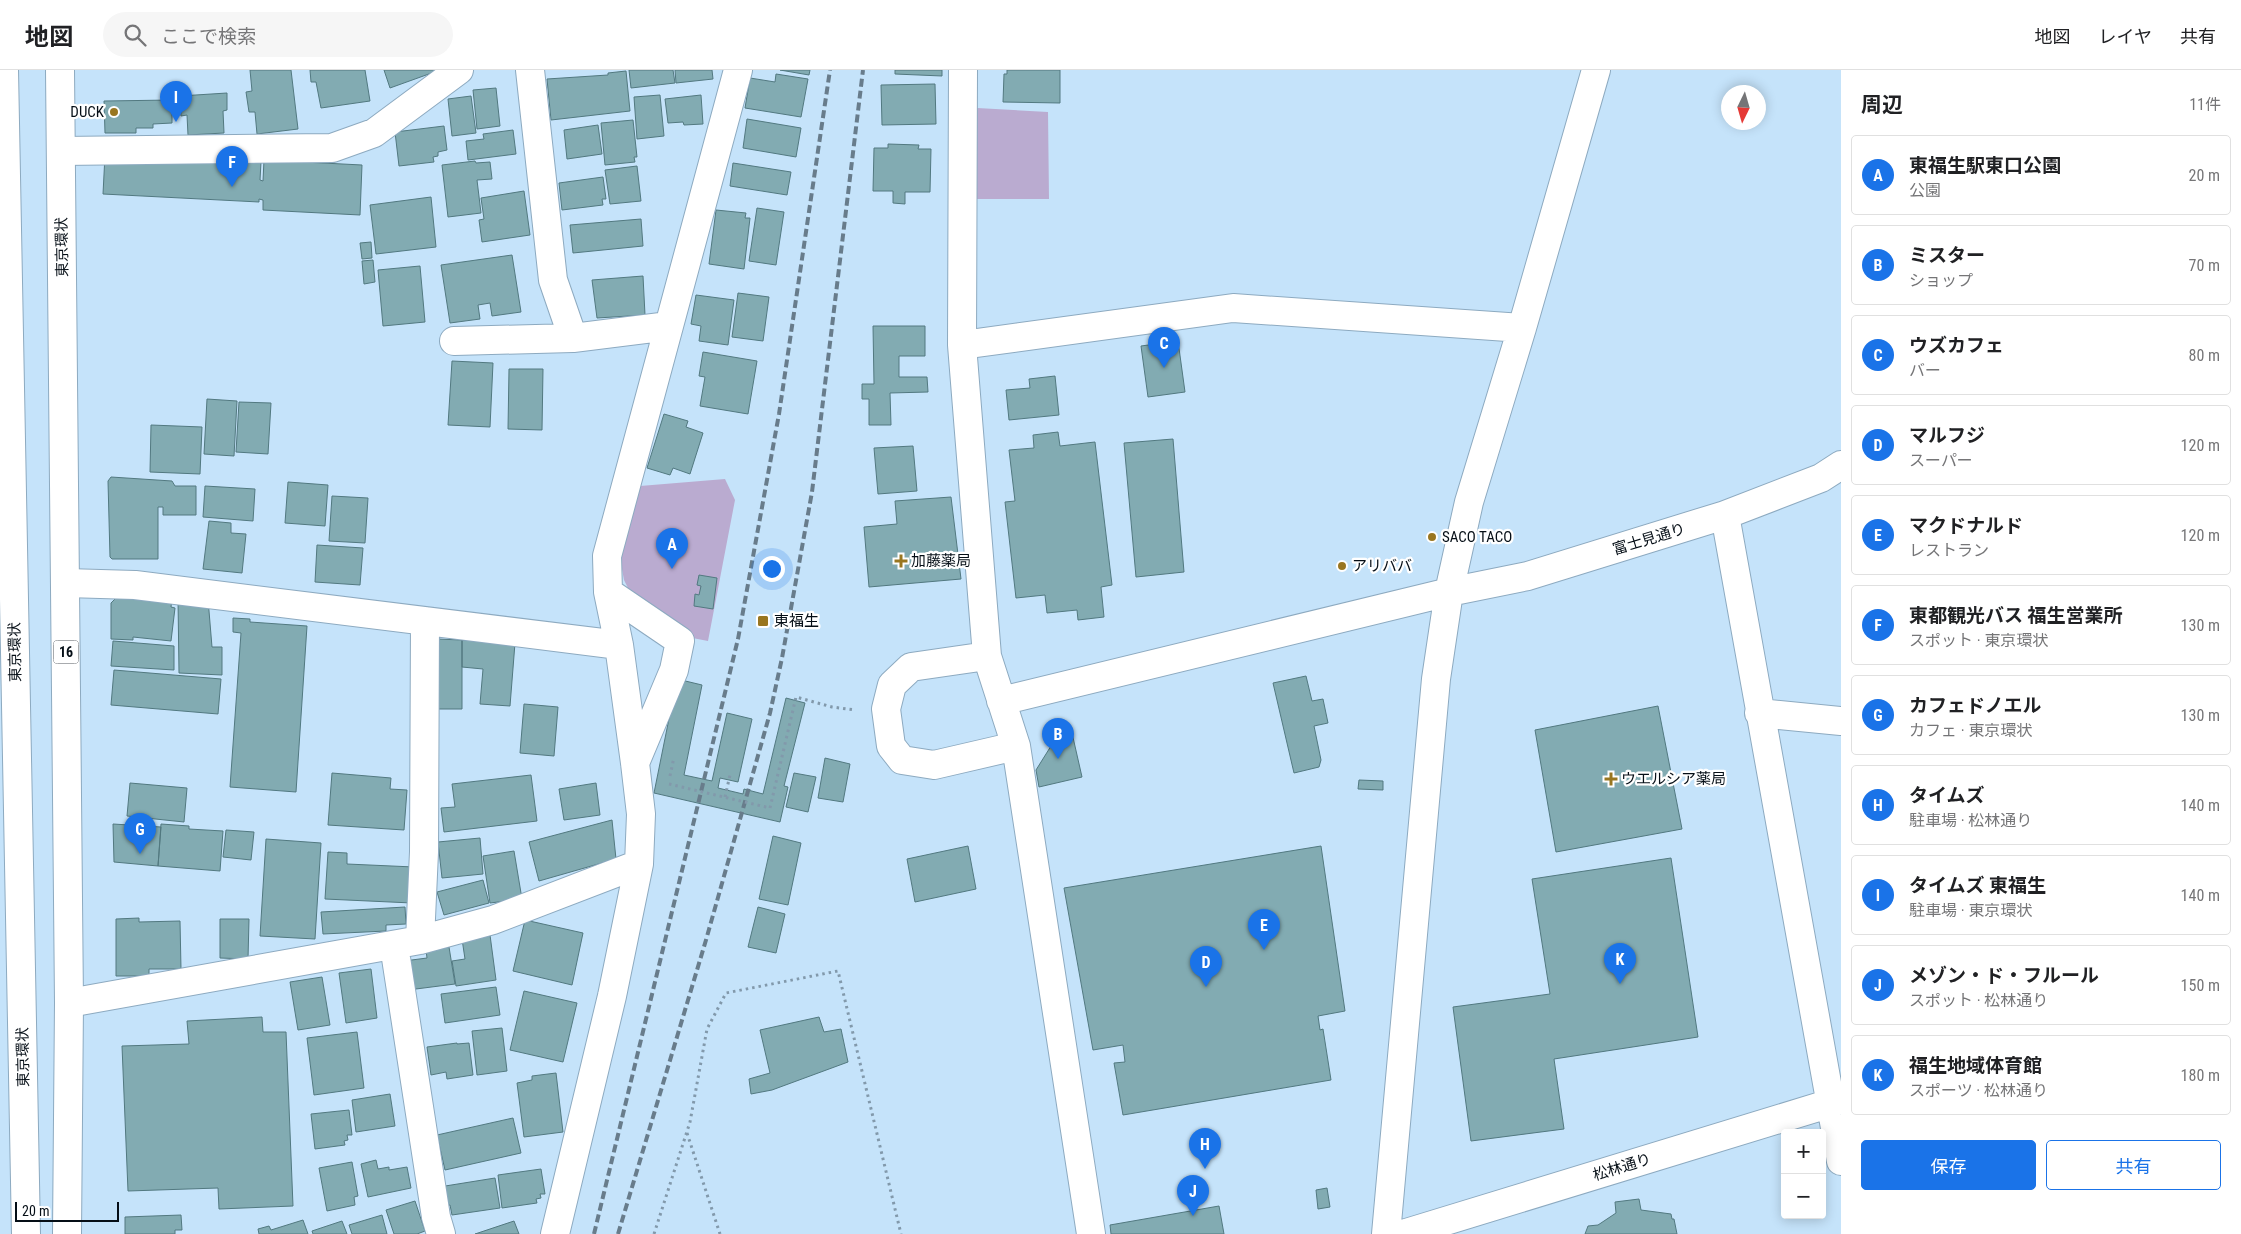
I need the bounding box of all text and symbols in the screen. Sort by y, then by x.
search box [103,12,453,57]
icon: search [121,21,149,49]
text: 地図 [25,23,73,51]
text: ここで検索 [161,25,256,48]
text: 地図 [2035,26,2071,47]
text: レイヤ [2099,26,2152,47]
text: 共有 [2180,26,2216,47]
pin: I [160,81,192,122]
north arrow [1721,85,1766,130]
text: 周辺 [1861,93,1903,117]
text: 11件 [2189,95,2221,114]
place label: DUCK [70,103,105,121]
marker: DUCK [108,106,120,118]
pin: F [216,146,248,187]
text: 東福生駅東口公園 [1909,154,2061,177]
text: A [1873,166,1883,185]
text: 20 m [2188,166,2220,185]
text: 公園 [1909,181,1941,200]
street label: 東京環状 [52,217,72,277]
text: ミスター [1909,244,1985,267]
text: B [1874,256,1882,275]
text: 70 m [2188,256,2220,275]
text: ショップ [1909,271,1973,290]
pin: C [1148,327,1180,368]
text: ウズカフェ [1909,334,2004,357]
text: C [1873,346,1883,365]
text: 80 m [2188,346,2220,365]
text: バー [1909,361,1941,380]
text: マルフジ [1909,424,1985,447]
text: D [1873,436,1883,455]
text: 120 m [2181,436,2220,455]
text: スーパー [1909,451,1973,470]
text: マクドナルド [1909,514,2023,537]
street label: 富士見通り [1610,519,1688,559]
text: E [1874,526,1882,545]
text: 120 m [2181,526,2220,545]
pin: A [656,528,688,569]
place label: SACO TACO [1442,528,1512,546]
marker: SACO TACO [1426,531,1438,543]
text: レストラン [1909,541,1989,560]
place label: 加藤薬局 [911,552,971,570]
marker: 加藤薬局 [895,555,907,567]
your location [759,556,785,582]
place label: アリババ [1352,557,1412,575]
marker: アリババ [1336,560,1348,572]
text: 東都観光バス 福生営業所 [1909,604,2122,627]
place label: 東福生 [774,612,819,630]
marker: 東福生 [756,614,770,628]
text: F [1874,616,1882,635]
text: 130 m [2181,616,2220,635]
street label: 東京環状 [5,622,25,682]
text: スポット · 東京環状 [1909,631,2048,650]
road number: 16 [54,640,78,664]
text: カフェドノエル [1909,694,2042,717]
text: G [1873,706,1883,725]
text: 130 m [2181,706,2220,725]
pin: B [1042,718,1074,759]
text: カフェ · 東京環状 [1909,721,2032,740]
place label: ウエルシア薬局 [1621,770,1726,788]
marker: ウエルシア薬局 [1605,773,1617,785]
text: タイムズ [1909,784,1985,807]
text: H [1873,796,1883,815]
text: 140 m [2181,796,2220,815]
text: 駐車場 · 松林通り [1909,811,2032,830]
pin: G [124,813,156,854]
text: タイムズ 東福生 [1909,874,2046,897]
text: I [1876,886,1880,905]
text: 140 m [2181,886,2220,905]
text: 駐車場 · 東京環状 [1909,901,2032,920]
pin: E [1248,909,1280,950]
pin: K [1604,943,1636,984]
pin: D [1190,946,1222,987]
text: メゾン・ド・フルール [1909,964,2099,987]
text: J [1874,976,1882,995]
text: 150 m [2181,976,2220,995]
text: スポット · 松林通り [1909,991,2048,1010]
street label: 東京環状 [13,1027,33,1087]
text: 福生地域体育館 [1909,1054,2042,1077]
text: K [1874,1066,1882,1085]
text: 180 m [2181,1066,2220,1085]
text: スポーツ · 松林通り [1909,1081,2048,1100]
pin: H [1189,1128,1221,1169]
map controls [1781,1129,1826,1219]
button: + [1781,1129,1826,1174]
button: 保存 [1861,1140,2036,1190]
button: 共有 [2046,1140,2221,1190]
street label: 松林通り [1591,1150,1653,1184]
button: − [1781,1174,1826,1219]
pin: J [1177,1175,1209,1216]
scale bar [15,1199,119,1222]
text: 20 m [22,1203,50,1219]

